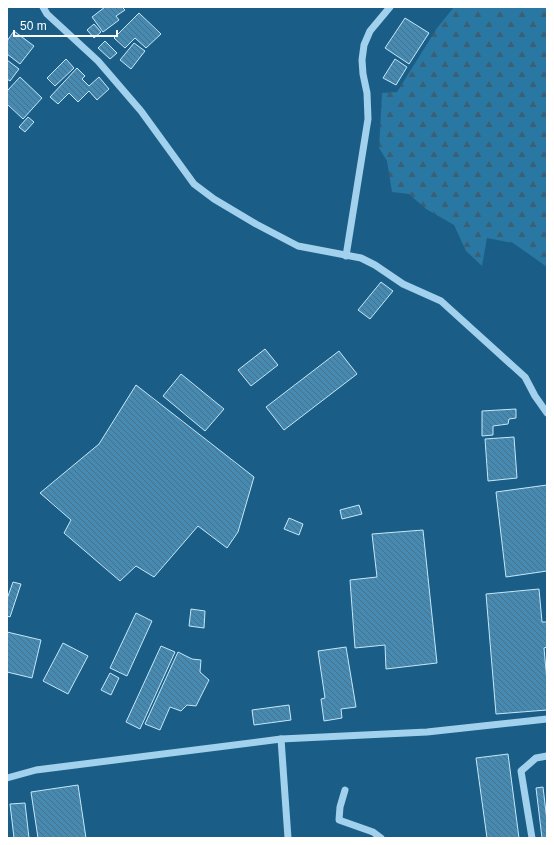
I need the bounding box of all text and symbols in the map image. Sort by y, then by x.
scale bar [14,12,117,38]
text: 50 m [20,19,47,33]

